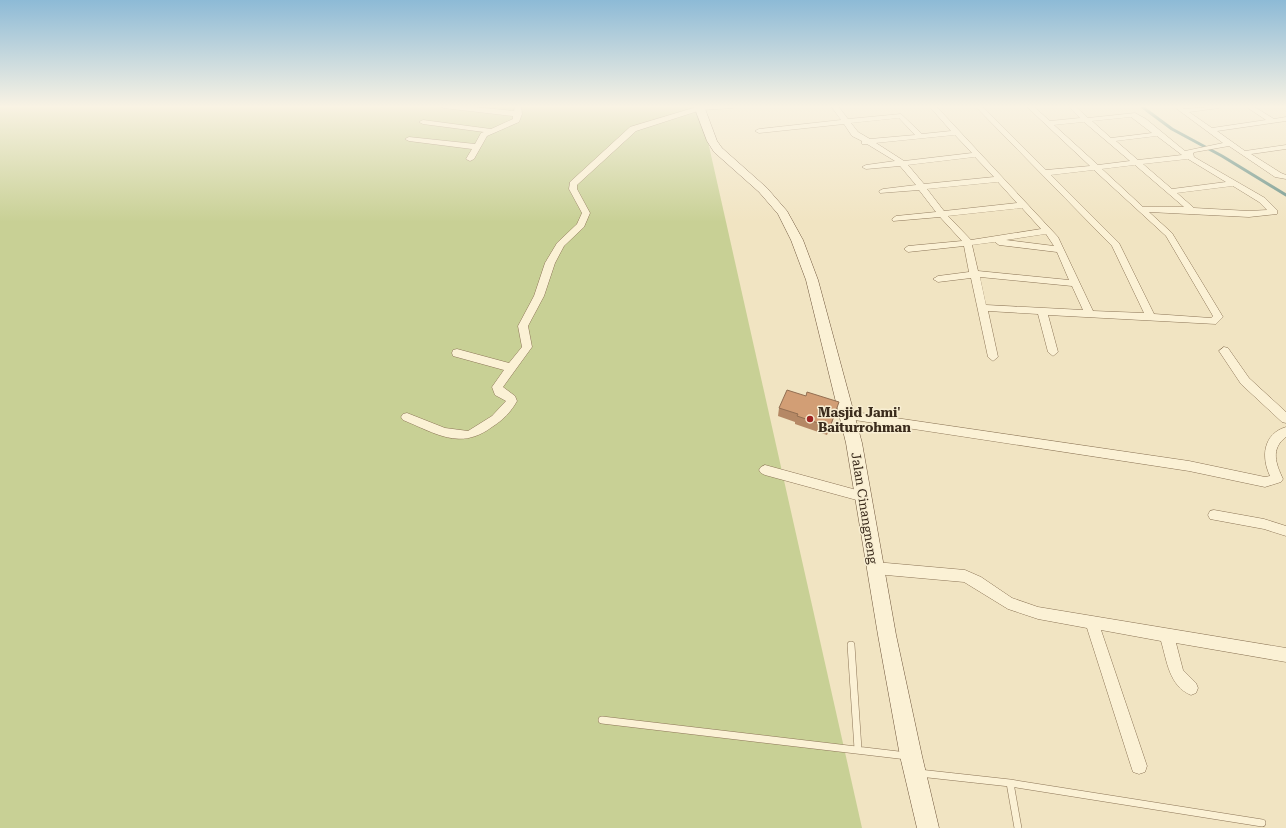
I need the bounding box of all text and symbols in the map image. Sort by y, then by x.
place label: Masjid Jami' Baiturrohman [818,405,911,435]
marker: Masjid Jami' Baiturrohman [805,414,815,424]
street label: Jalan Cinangneng [848,451,881,566]

